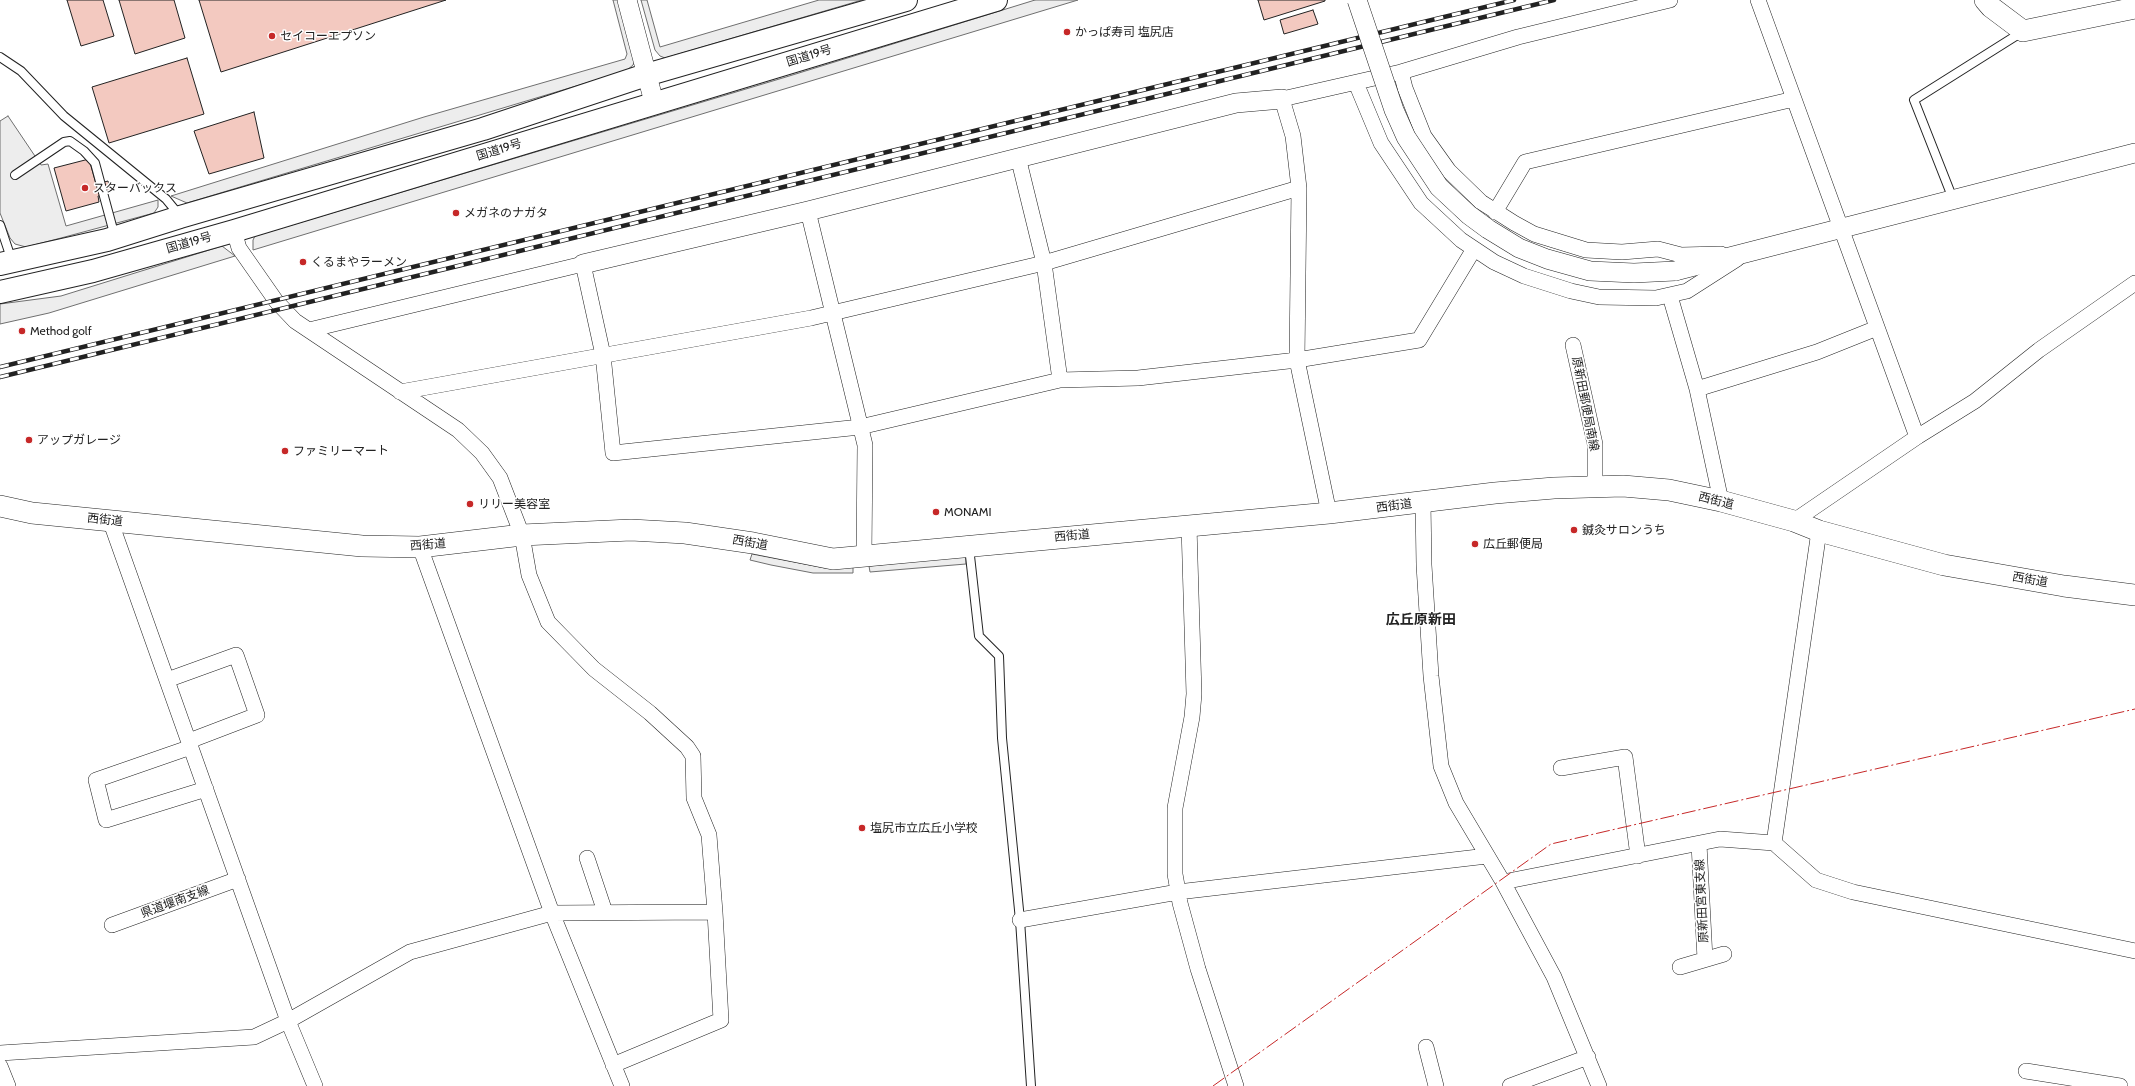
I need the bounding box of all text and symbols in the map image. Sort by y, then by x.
place label: かっぱ寿司 塩尻店 [1075,25,1174,39]
marker: かっぱ寿司 塩尻店 [1062,27,1072,37]
place label: セイコーエプソン [280,29,376,43]
marker: セイコーエプソン [267,31,277,41]
street label: 国道19号 [785,42,833,70]
street label: 国道19号 [475,136,523,164]
place label: スターバックス [93,181,177,195]
marker: スターバックス [80,183,90,193]
place label: メガネのナガタ [464,206,548,220]
marker: メガネのナガタ [451,208,461,218]
street label: 国道19号 [165,230,213,256]
place label: くるまやラーメン [311,255,407,269]
marker: くるまやラーメン [298,257,308,267]
place label: Method golf [30,324,92,338]
marker: Method golf [17,326,27,336]
street label: 原新田郵便局南線 [1569,356,1601,452]
place label: アップガレージ [37,433,121,447]
marker: アップガレージ [24,435,34,445]
place label: ファミリーマート [293,444,389,458]
marker: ファミリーマート [280,446,290,456]
street label: 西街道 [1697,490,1735,512]
place label: リリー美容室 [478,497,550,511]
street label: 西街道 [1375,497,1413,515]
marker: リリー美容室 [465,499,475,509]
place label: MONAMI [944,505,992,519]
marker: MONAMI [931,507,941,517]
street label: 西街道 [86,511,124,529]
place label: 鍼灸サロンうち [1582,523,1666,537]
marker: 鍼灸サロンうち [1569,525,1579,535]
street label: 西街道 [1053,527,1091,545]
street label: 西街道 [731,533,769,553]
street label: 西街道 [410,537,446,553]
place label: 広丘郵便局 [1483,537,1543,551]
marker: 広丘郵便局 [1470,539,1480,549]
street label: 西街道 [2011,570,2049,590]
district label: 広丘原新田 [1386,612,1456,628]
place label: 塩尻市立広丘小学校 [870,821,978,835]
marker: 塩尻市立広丘小学校 [857,823,867,833]
street label: 原新田宮東支線 [1693,859,1711,943]
street label: 県道堰南支線 [139,883,211,921]

